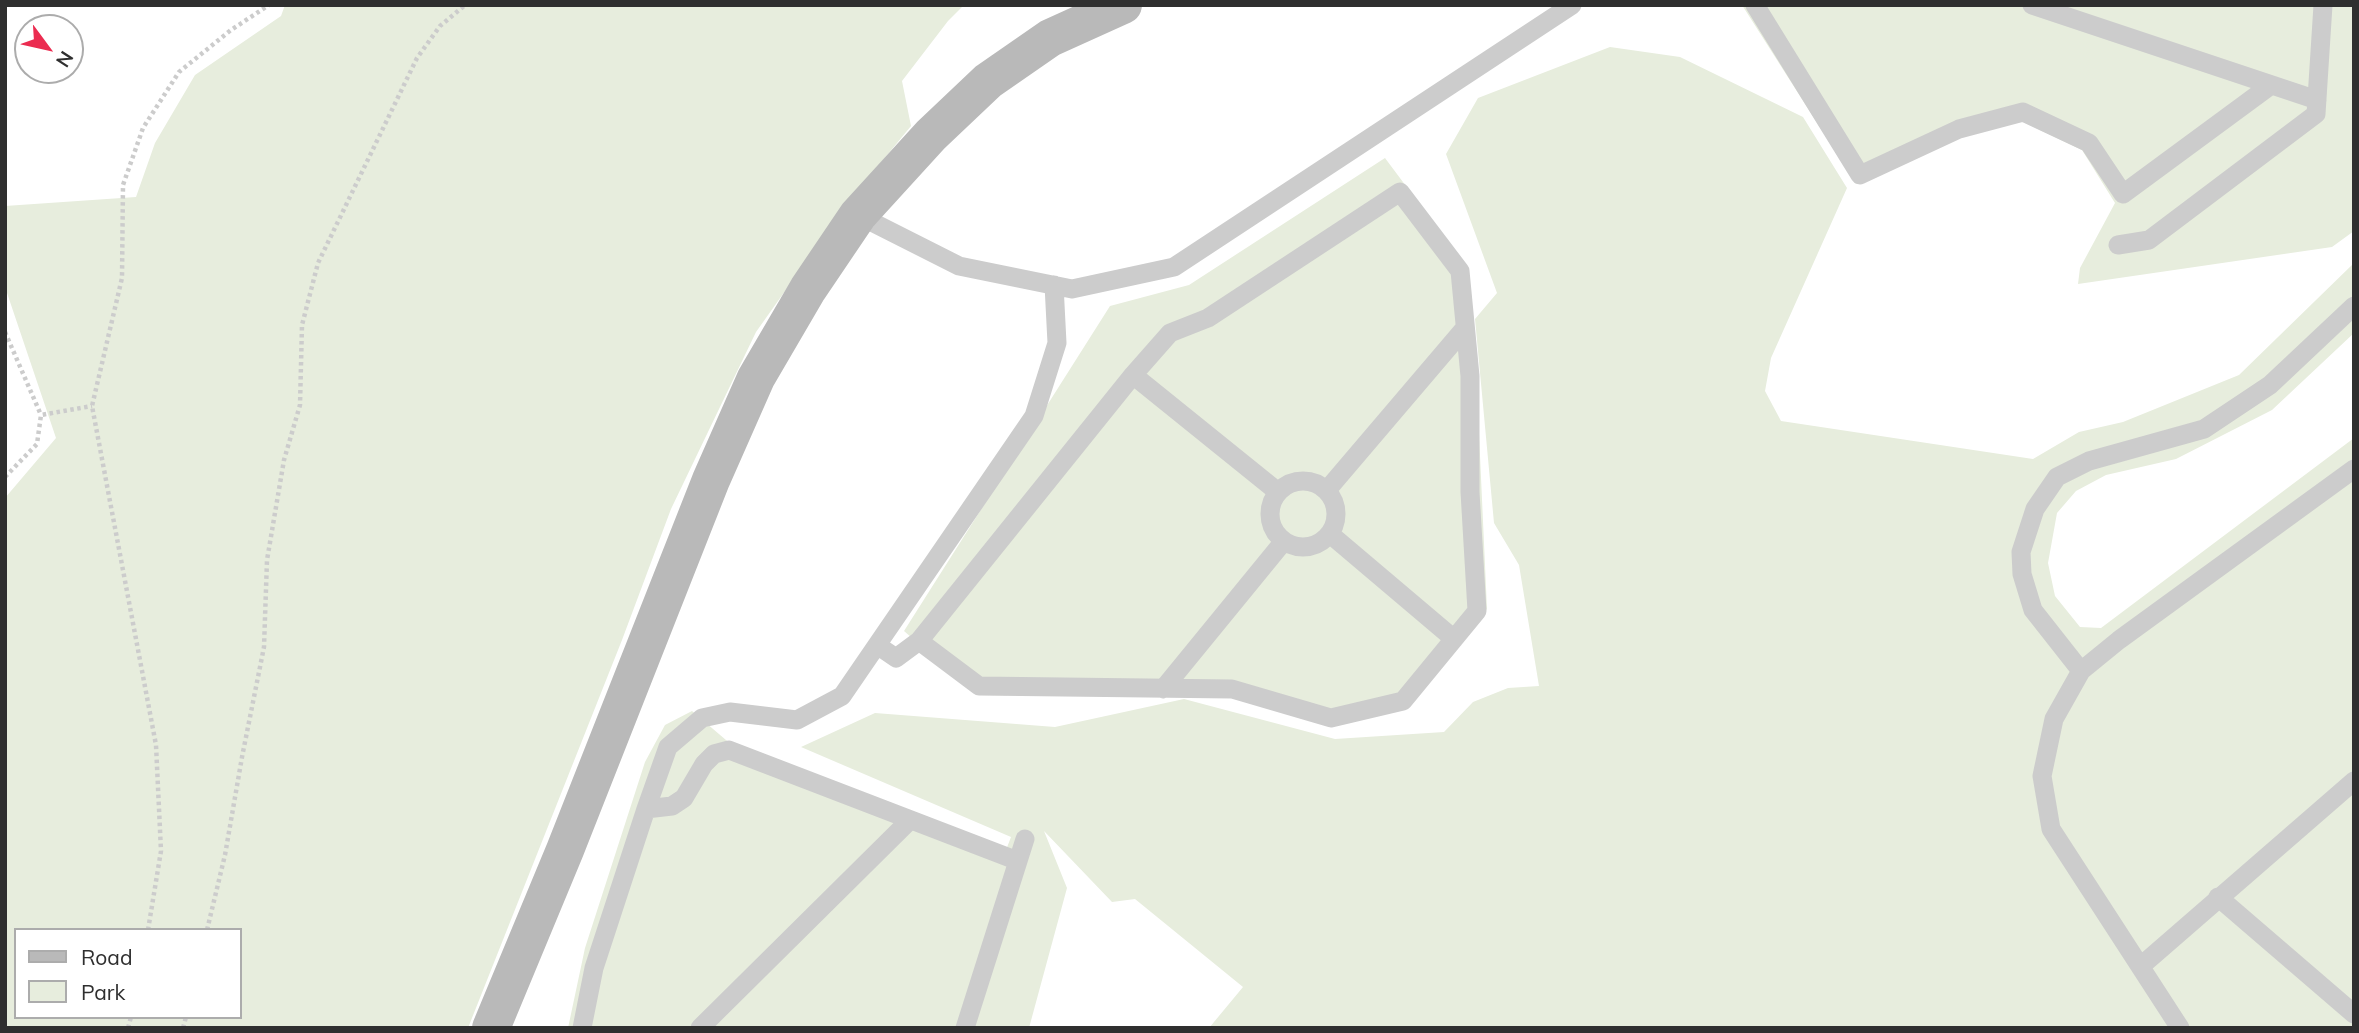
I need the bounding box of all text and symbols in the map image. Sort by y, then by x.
north arrow [14,14,84,84]
text: N [51,47,79,72]
legend [14,928,242,1019]
text: Road [81,944,132,970]
text: Park [81,979,125,1005]

